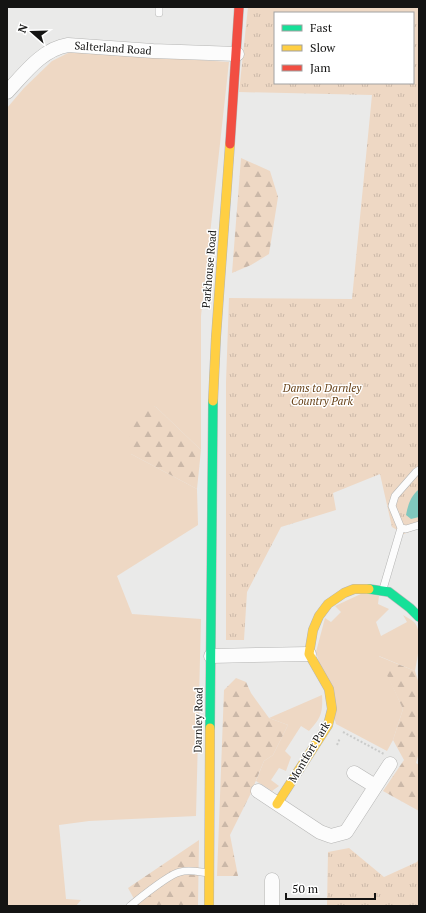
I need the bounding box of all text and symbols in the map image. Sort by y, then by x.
north arrow [12,12,52,52]
legend [274,12,414,84]
text: Fast [310,20,333,35]
text: N [15,22,31,35]
street label: Salterland Road [74,38,152,58]
text: Slow [310,40,336,55]
text: Jam [310,60,331,75]
street label: Parkhouse Road [199,229,219,309]
park label: Dams to Darnley Country Park [282,381,362,408]
street label: Darnley Road [190,687,206,753]
street label: Montfort Park [285,719,333,785]
scale bar [286,875,375,901]
text: 50 m [292,881,319,896]

